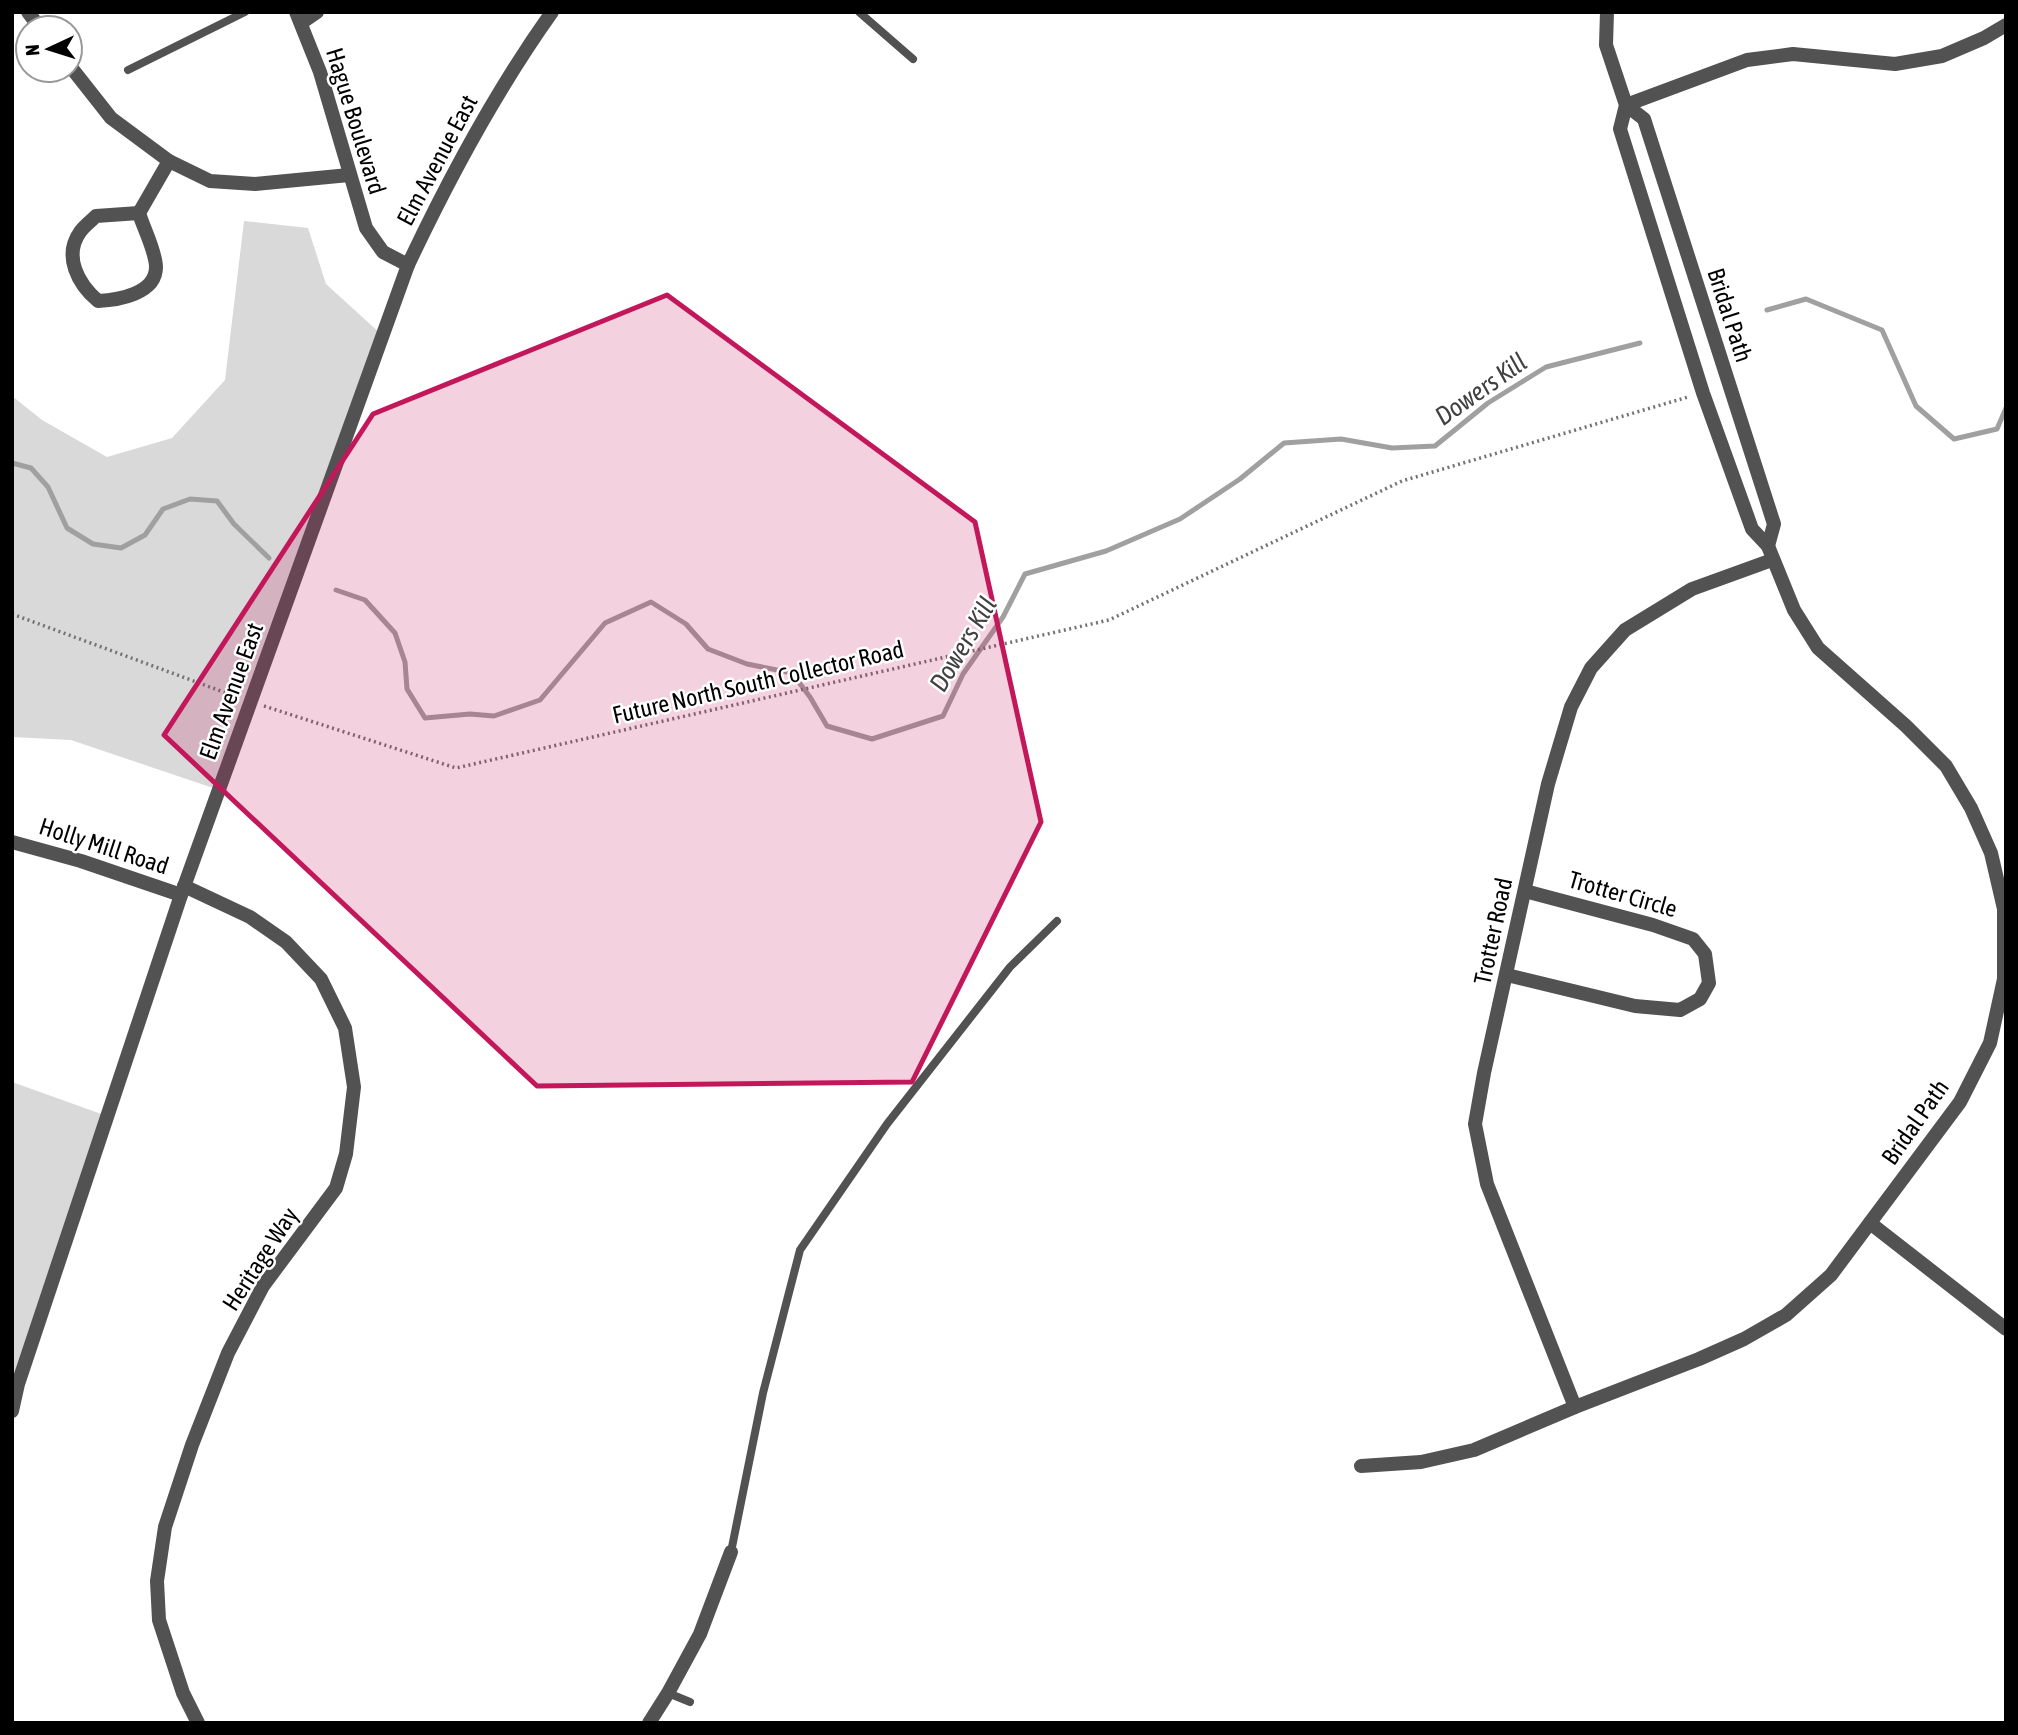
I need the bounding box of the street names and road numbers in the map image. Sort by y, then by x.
street label: Hague Boulevard [321,45,391,197]
street label: Elm Avenue East [391,90,483,230]
street label: Bridal Path [1702,265,1758,365]
street label: Elm Avenue East [194,619,268,763]
street label: Future North South Collector Road [610,635,906,729]
street label: Holly Mill Road [36,812,172,880]
street label: Trotter Circle [1566,866,1680,922]
street label: Trotter Road [1469,875,1517,987]
street label: Bridal Path [1876,1074,1954,1170]
street label: Heritage Way [217,1202,303,1316]

